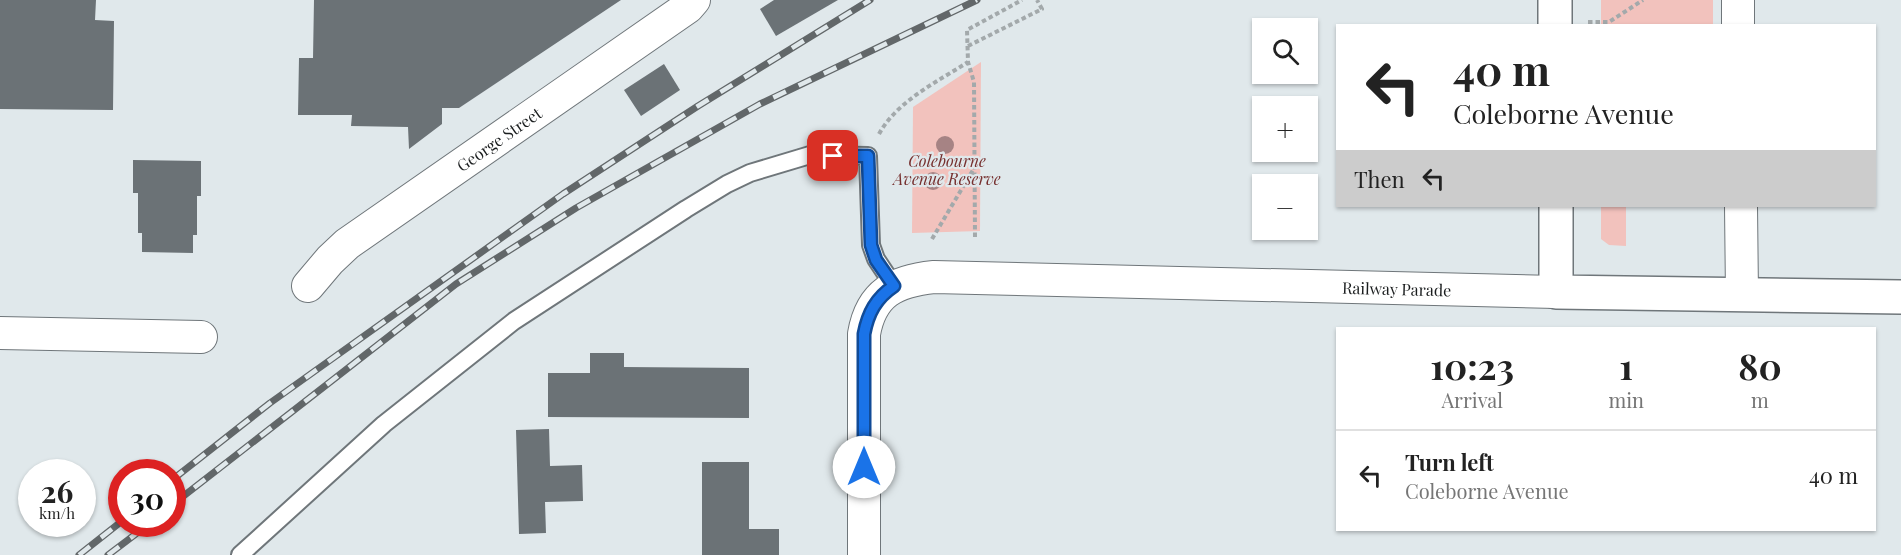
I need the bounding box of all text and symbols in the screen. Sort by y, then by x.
map controls [1252,18,1318,240]
button: search [1252,18,1318,84]
text: 40 m [1453,41,1550,97]
icon: left [1354,48,1432,126]
text: Coleborne Avenue [1453,95,1674,131]
button: + [1252,96,1318,162]
street label: George Street [452,102,545,175]
pin [807,130,858,181]
icon: arrive [816,139,849,172]
park label: Colebourne Avenue Reserve [891,150,1001,189]
icon: left [1417,162,1450,195]
text: Then [1354,164,1405,194]
button: − [1252,174,1318,240]
street label: Railway Parade [1342,276,1451,300]
text: 10:23 [1430,341,1514,389]
text: 1 [1619,341,1633,389]
text: 80 [1738,341,1782,389]
text: Arrival [1441,386,1503,413]
text: min [1608,386,1644,413]
text: m [1751,386,1769,413]
position arrow [832,435,896,499]
text: Turn left [1405,447,1494,477]
speed limit sign: 30 [108,459,186,537]
icon: left [1354,459,1387,492]
text: 40 m [1809,460,1858,490]
text: 26 [41,471,73,511]
text: Coleborne Avenue [1405,477,1569,504]
text: km/h [39,503,75,523]

